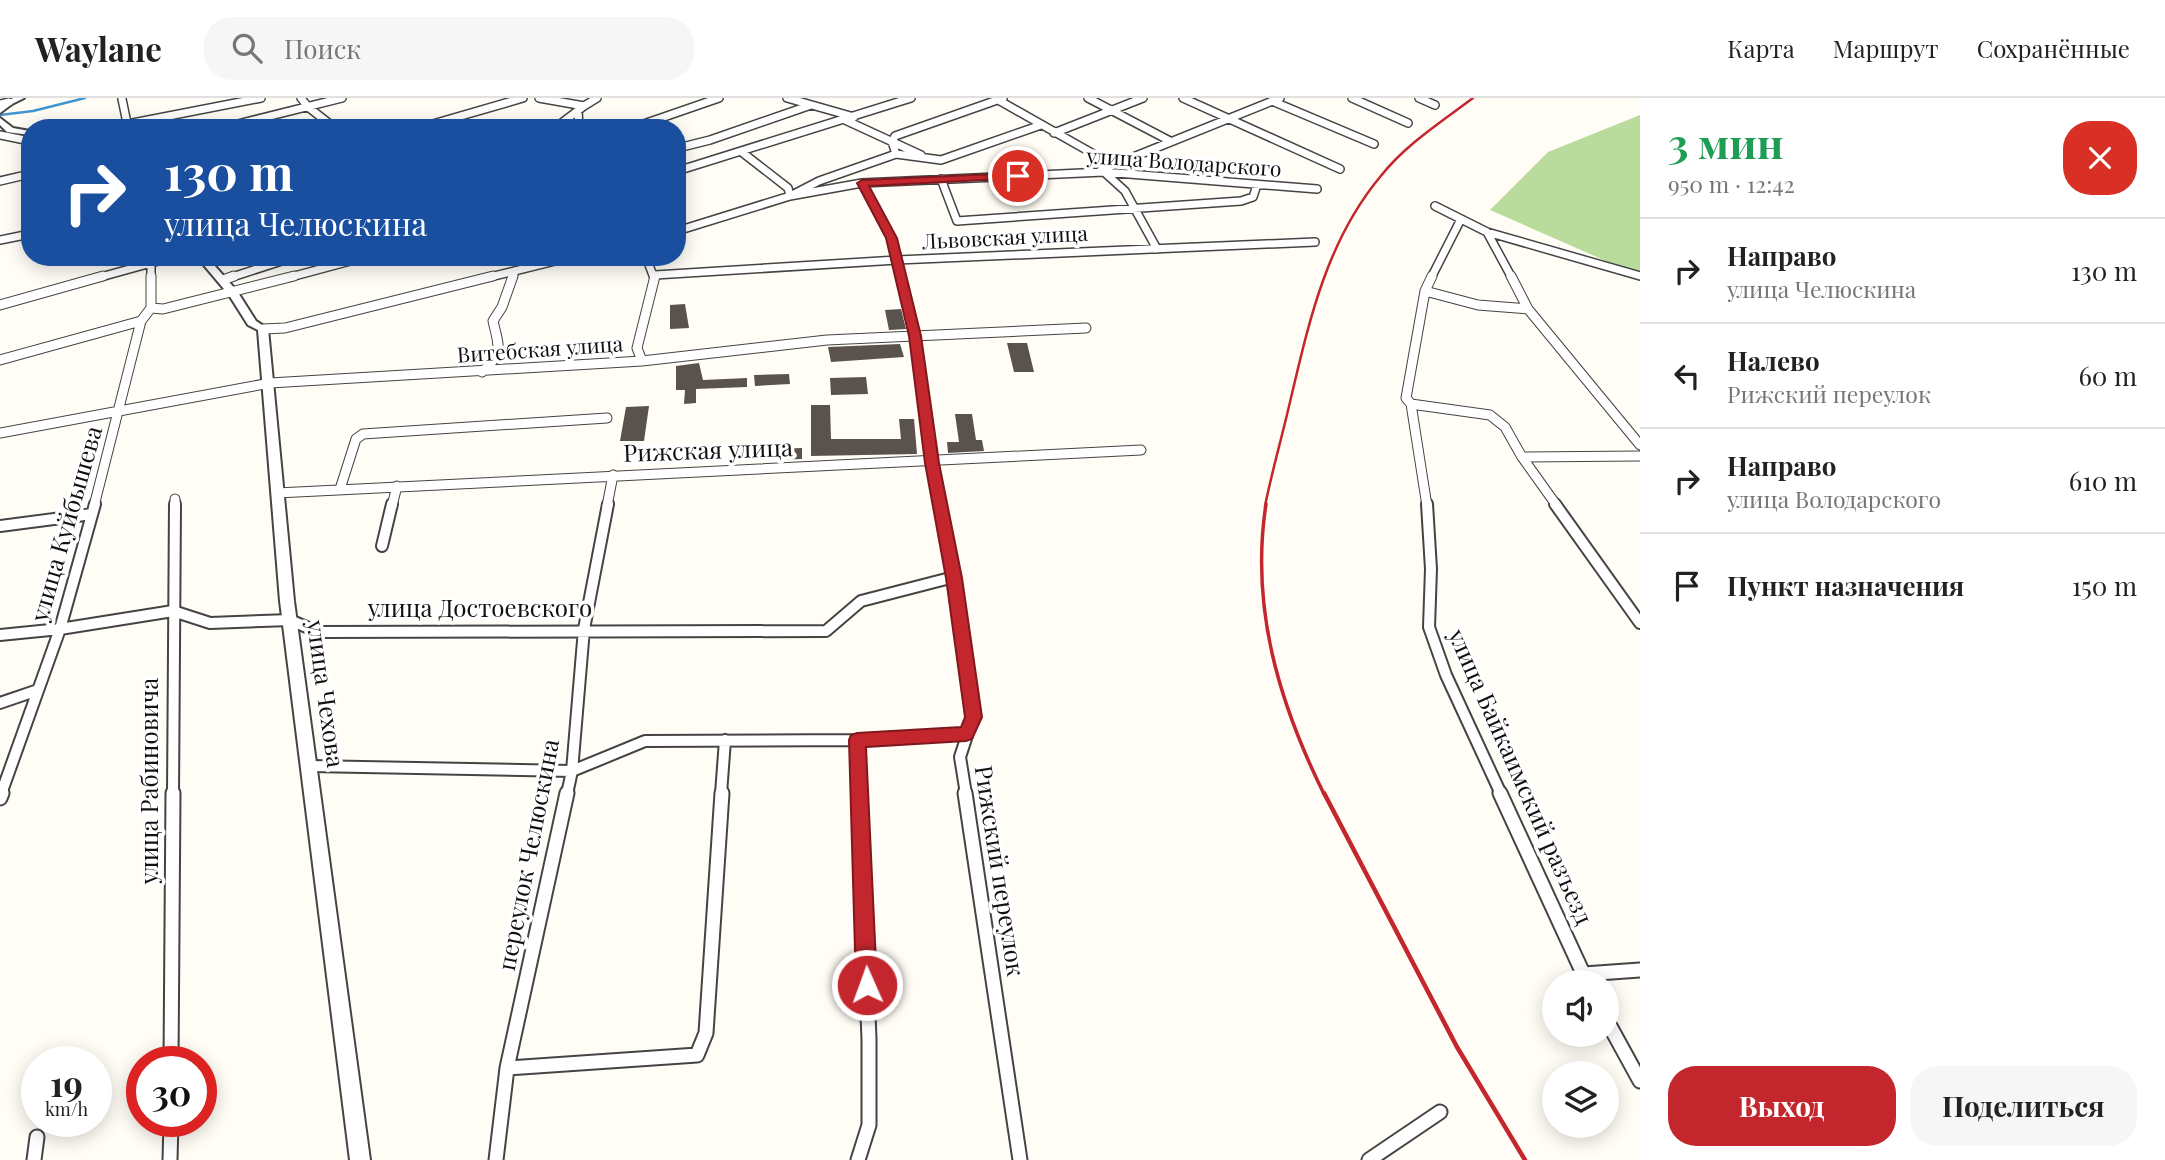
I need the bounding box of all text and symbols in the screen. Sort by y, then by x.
search box [204,17,694,80]
text: Waylane [35,26,162,70]
icon: search [228,29,266,67]
text: Поиск [284,31,361,66]
text: Карта [1727,32,1795,64]
text: Маршрут [1833,32,1939,64]
text: Сохранённые [1977,32,2130,64]
text: 3 мин [1668,114,1784,170]
button: close [2063,121,2137,195]
text: 130 m [164,138,294,203]
street label: улица Володарского [1085,140,1283,182]
pin [988,146,1048,206]
icon: right [49,147,140,238]
icon: arrive [999,157,1037,195]
text: 950 m · 12:42 [1668,168,1795,199]
text: улица Челюскина [164,201,427,244]
street label: Львовская улица [920,218,1089,254]
text: Направо [1727,238,1836,273]
icon: right [1668,252,1706,290]
text: 130 m [2071,253,2137,288]
text: улица Челюскина [1727,273,1916,304]
street label: Витебская улица [456,328,624,368]
text: Налево [1727,343,1820,378]
icon: left [1668,357,1706,395]
text: 60 m [2078,358,2137,393]
text: Рижский переулок [1727,378,1931,409]
street label: улица Куйбышева [22,422,108,626]
street label: Рижская улица [622,430,793,468]
text: Направо [1727,448,1836,483]
icon: right [1668,462,1706,500]
text: 610 m [2069,463,2137,498]
text: улица Володарского [1727,483,1941,514]
icon: arrive [1668,567,1706,605]
text: Пункт назначения [1727,568,1964,603]
text: 150 m [2072,568,2137,603]
street label: улица Достоевского [367,591,592,623]
street label: улица Чехова [301,617,353,770]
street label: улица Байкаимский разъезд [1442,622,1602,929]
street label: улица Рабиновича [132,678,164,885]
street label: переулок Челюскина [489,736,565,973]
street label: Рижский переулок [969,763,1033,979]
position arrow [830,948,904,1022]
map controls [1542,970,1619,1138]
button: sound [1542,970,1619,1047]
speed limit sign: 30 [126,1046,217,1137]
text: 19 [50,1059,83,1106]
button: layers [1542,1061,1619,1138]
button: Выход [1668,1066,1896,1146]
button: Поделиться [1910,1066,2137,1146]
text: km/h [45,1097,88,1121]

